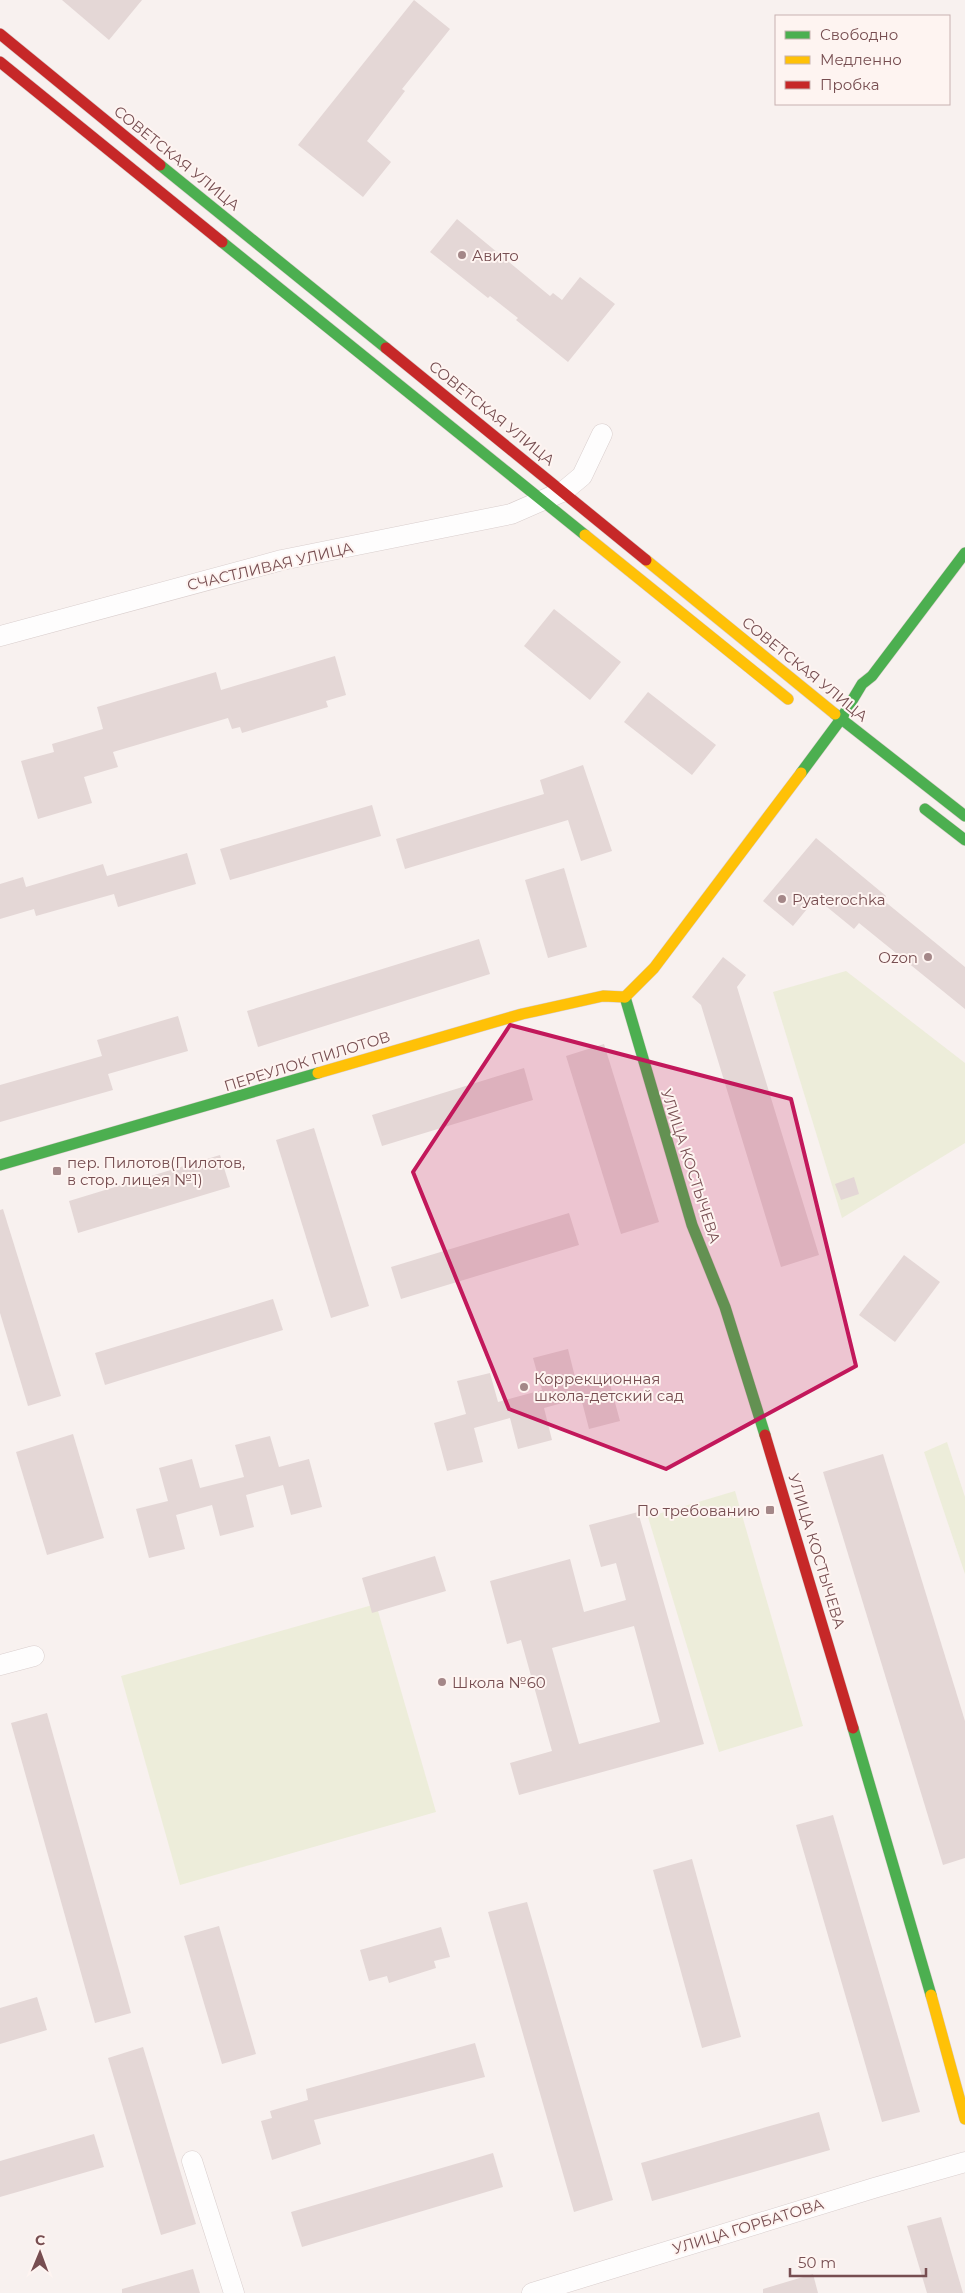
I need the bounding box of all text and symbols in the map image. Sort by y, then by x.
legend [775,15,950,105]
text: Свободно [820,25,898,44]
text: Медленно [820,50,902,69]
text: Пробка [820,75,879,94]
street label: СОВЕТСКАЯ УЛИЦА [110,101,244,215]
place label: Авито [472,246,519,265]
marker: Авито [456,249,468,261]
street label: СОВЕТСКАЯ УЛИЦА [425,356,559,470]
street label: СЧАСТЛИВАЯ УЛИЦА [185,538,355,594]
street label: СОВЕТСКАЯ УЛИЦА [738,612,872,726]
place label: Pyaterochka [792,890,886,909]
marker: Pyaterochka [776,893,788,905]
place label: Ozon [878,948,918,967]
marker: Ozon [922,951,934,963]
street label: ПЕРЕУЛОК ПИЛОТОВ [221,1027,393,1095]
street label: УЛИЦА КОСТЫЧЕВА [657,1086,725,1246]
place label: пер. Пилотов(Пилотов, в стор. лицея №1) [67,1153,245,1189]
marker: пер. Пилотов(Пилотов, в стор. лицея №1) [51,1165,63,1177]
place label: Коррекционная школа-детский сад [534,1369,684,1405]
marker: Коррекционная школа-детский сад [518,1381,530,1393]
street label: УЛИЦА КОСТЫЧЕВА [784,1471,850,1631]
place label: По требованию [637,1501,760,1520]
marker: По требованию [764,1504,776,1516]
place label: Школа №60 [452,1673,546,1692]
marker: Школа №60 [436,1676,448,1688]
street label: УЛИЦА ГОРБАТОВА [670,2194,826,2258]
north arrow [15,2228,65,2278]
text: С [35,2231,45,2249]
scale bar [790,2246,926,2278]
text: 50 m [798,2253,836,2272]

